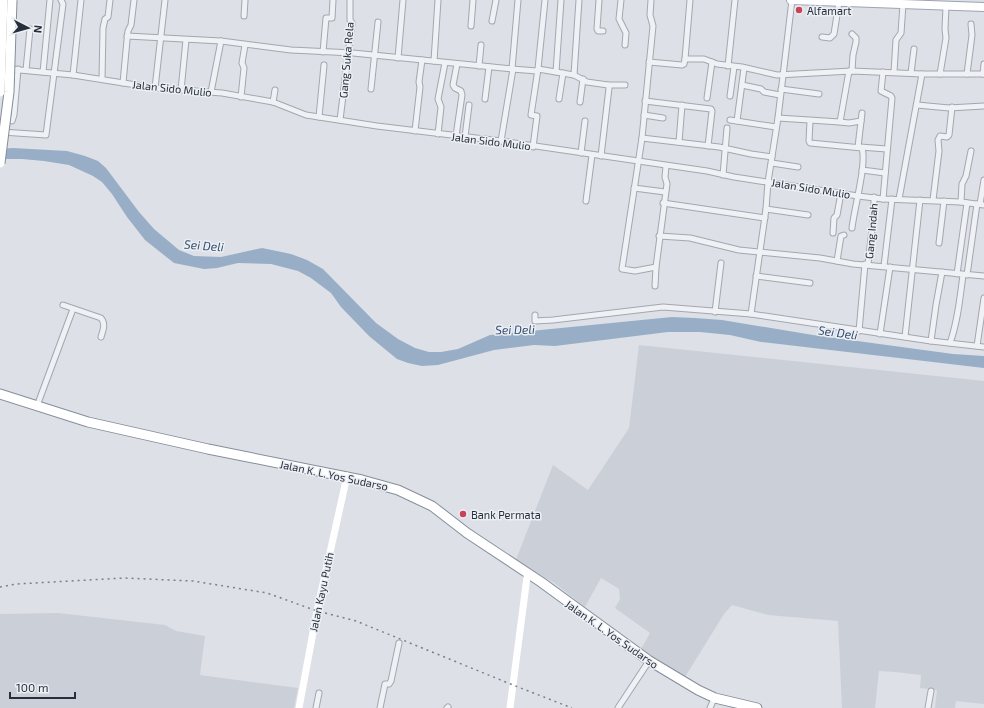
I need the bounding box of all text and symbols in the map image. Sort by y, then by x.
place label: Alfamart [807,4,852,17]
marker: Alfamart [794,5,804,15]
north arrow [8,8,48,48]
street label: Gang Suka Rela [336,21,356,99]
text: N [32,24,45,34]
street label: Jalan Sido Mulio [132,77,212,99]
street label: Jalan Sido Mulio [451,130,531,152]
street label: Jalan Sido Mulio [770,175,852,201]
street label: Gang Indah [862,203,880,259]
water label: Sei Deli [184,237,224,253]
water label: Sei Deli [495,322,535,336]
water label: Sei Deli [817,322,859,342]
street label: Jalan K. L. Yos Sudarso [279,457,389,493]
place label: Bank Permata [471,508,541,521]
marker: Bank Permata [458,509,468,519]
street label: Jalan Kayu Putih [306,551,336,633]
street label: Jalan K. L. Yos Sudarso [563,597,661,671]
scale bar [10,674,75,700]
text: 100 m [16,680,48,694]

